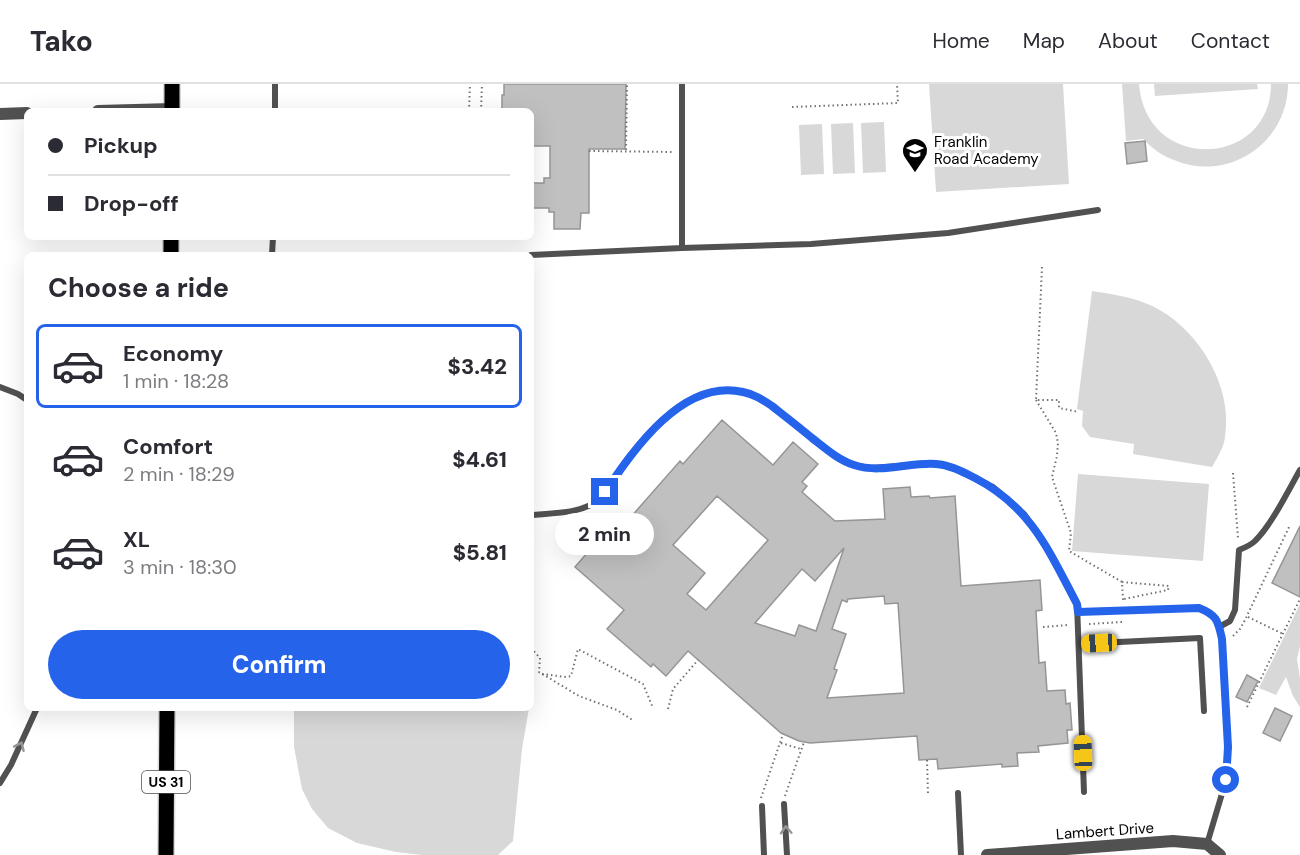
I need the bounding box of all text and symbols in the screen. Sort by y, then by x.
text: Tako [30,23,93,60]
text: Home [932,27,990,55]
text: Map [1023,27,1065,55]
text: About [1098,27,1158,55]
text: Contact [1191,27,1270,55]
text: Pickup [84,131,158,160]
place label: Franklin Road Academy [934,132,1039,169]
school or university icon: Franklin Road Academy [900,136,930,174]
text: Drop-off [84,189,179,218]
text: Choose a ride [48,270,229,305]
icon: car [51,339,105,393]
text: Economy [123,339,223,368]
text: $3.42 [448,352,507,381]
text: 1 min · 18:28 [123,368,229,394]
icon: car [51,432,105,486]
text: Comfort [123,432,213,461]
text: $4.61 [452,445,507,474]
text: 2 min · 18:29 [123,461,235,487]
route end [591,478,618,505]
callout: 2 min [556,513,654,555]
text: 2 min [578,521,631,547]
icon: car [51,525,105,579]
text: XL [123,525,150,554]
text: $5.81 [453,538,507,567]
text: 3 min · 18:30 [123,554,237,580]
button: Confirm [48,630,510,699]
car [1081,633,1117,653]
car [1073,735,1093,771]
one-way arrow [12,742,24,753]
route start [1212,766,1239,793]
road number: US 31 [142,771,190,793]
street label: Lambert Drive [1055,818,1155,844]
one-way arrow [779,825,792,834]

